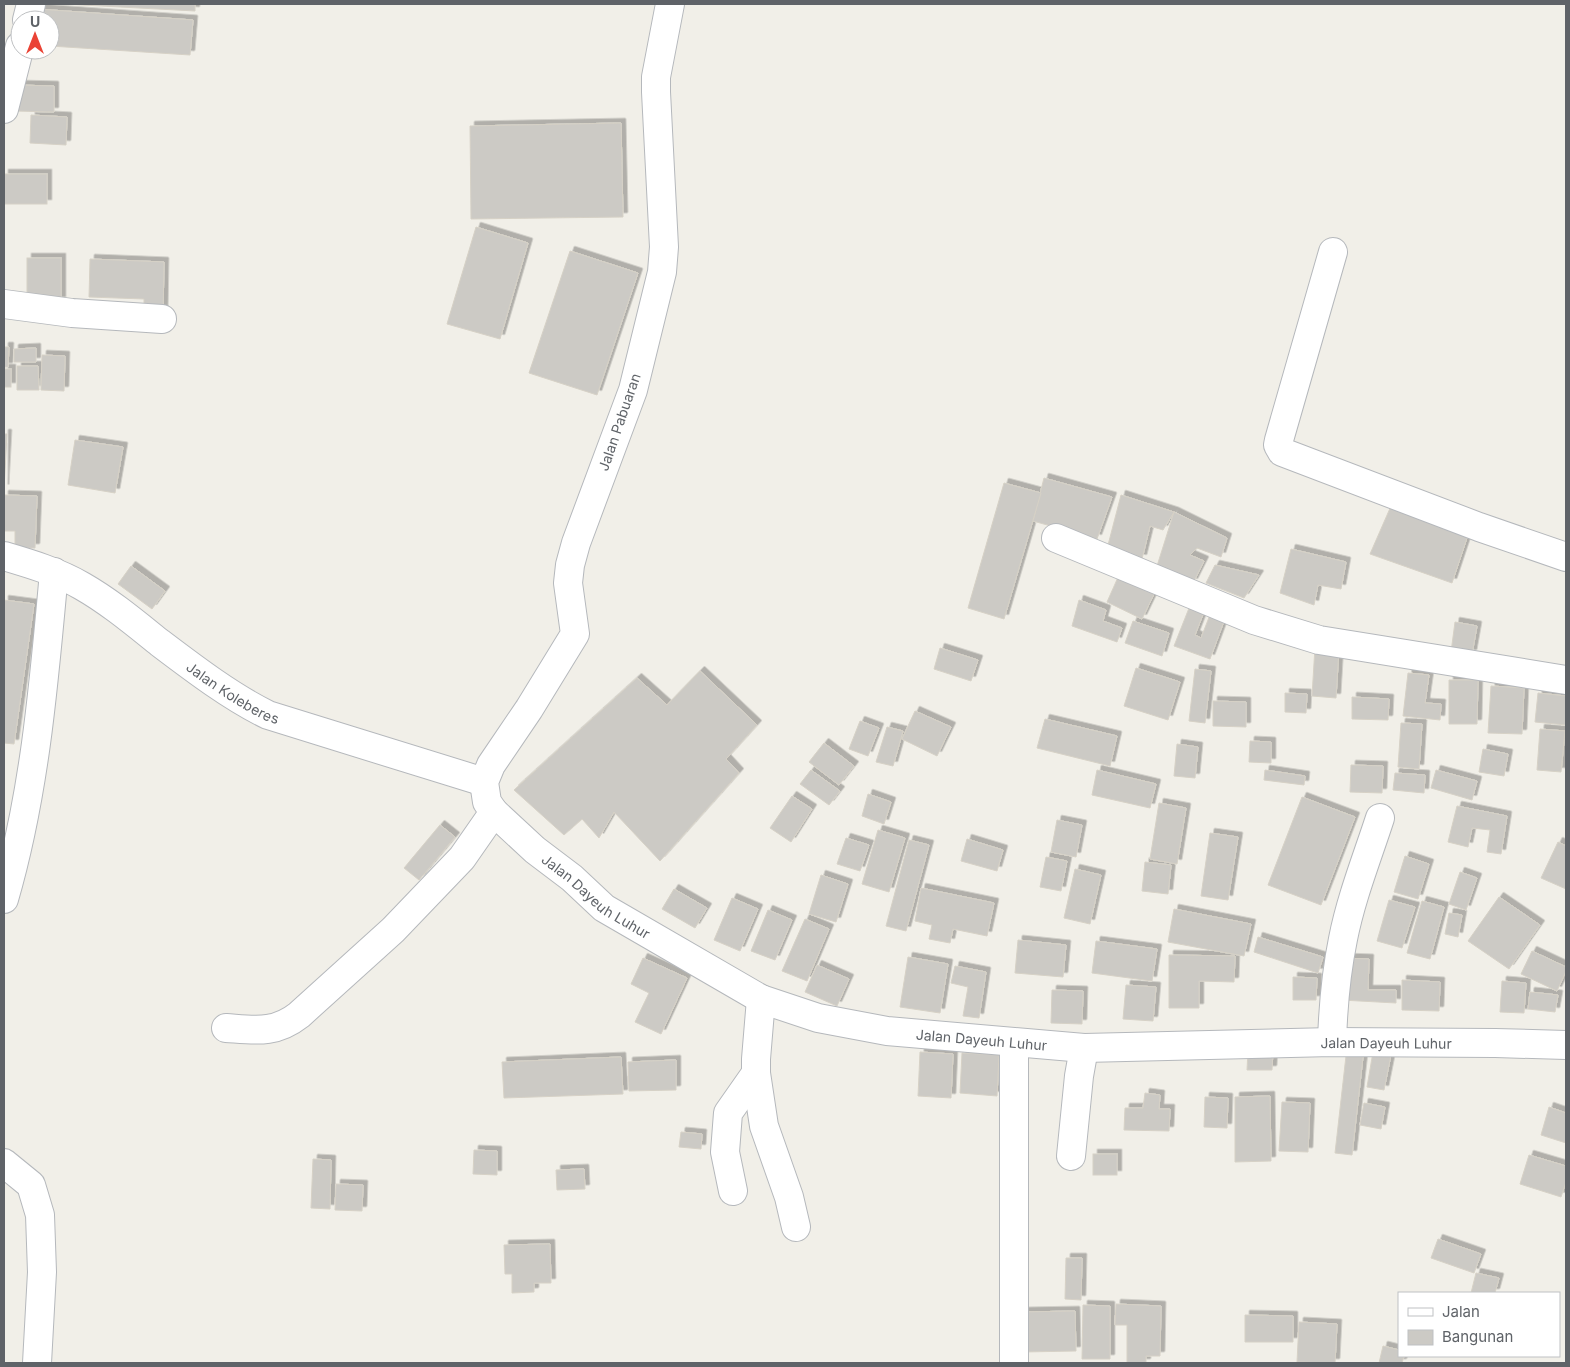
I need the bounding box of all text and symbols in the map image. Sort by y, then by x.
north arrow [10,10,60,60]
text: U [30,13,40,30]
street label: Jalan Pabuaran [594,371,644,473]
street label: Jalan Koleberes [184,658,281,726]
street label: Jalan Dayeuh Luhur [539,850,654,942]
street label: Jalan Dayeuh Luhur [915,1025,1048,1053]
street label: Jalan Dayeuh Luhur [1320,1033,1452,1051]
legend [1398,1292,1560,1357]
text: Jalan [1442,1302,1480,1321]
text: Bangunan [1442,1327,1513,1346]

